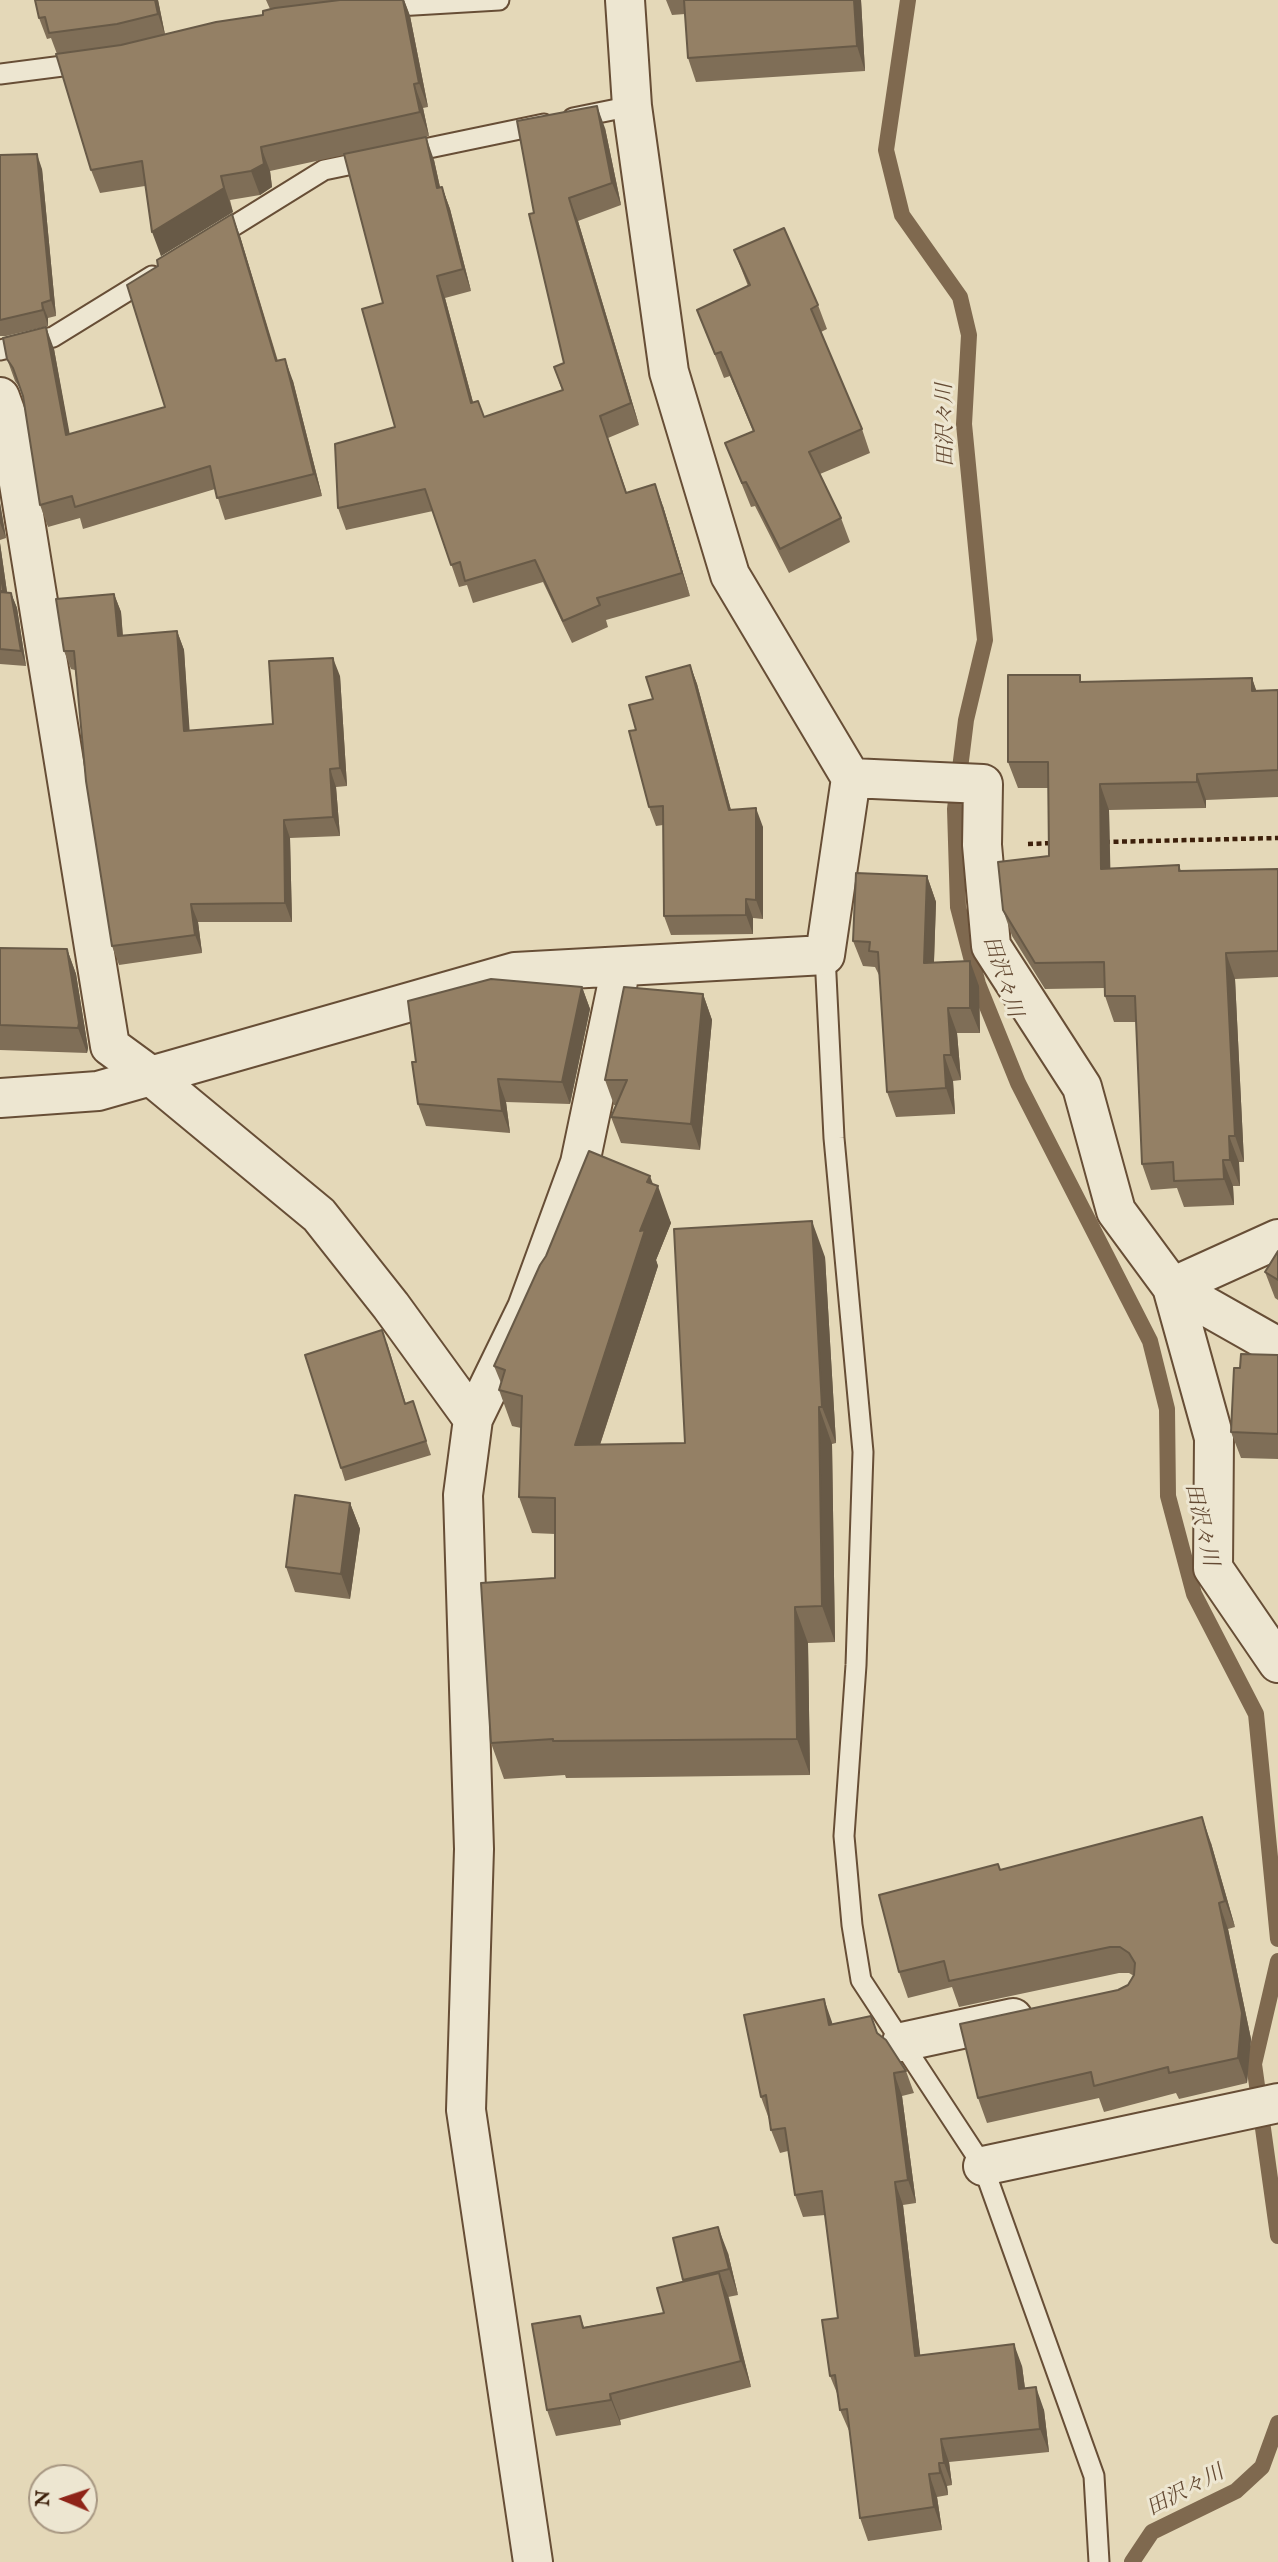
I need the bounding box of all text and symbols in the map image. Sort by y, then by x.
water label: 田沢々川 [934,383,960,467]
water label: 田沢々川 [976,933,1026,1021]
water label: 田沢々川 [1178,1481,1222,1569]
water label: 田沢々川 [1143,2461,1229,2523]
north arrow [28,2464,98,2534]
text: N [32,2490,56,2507]

